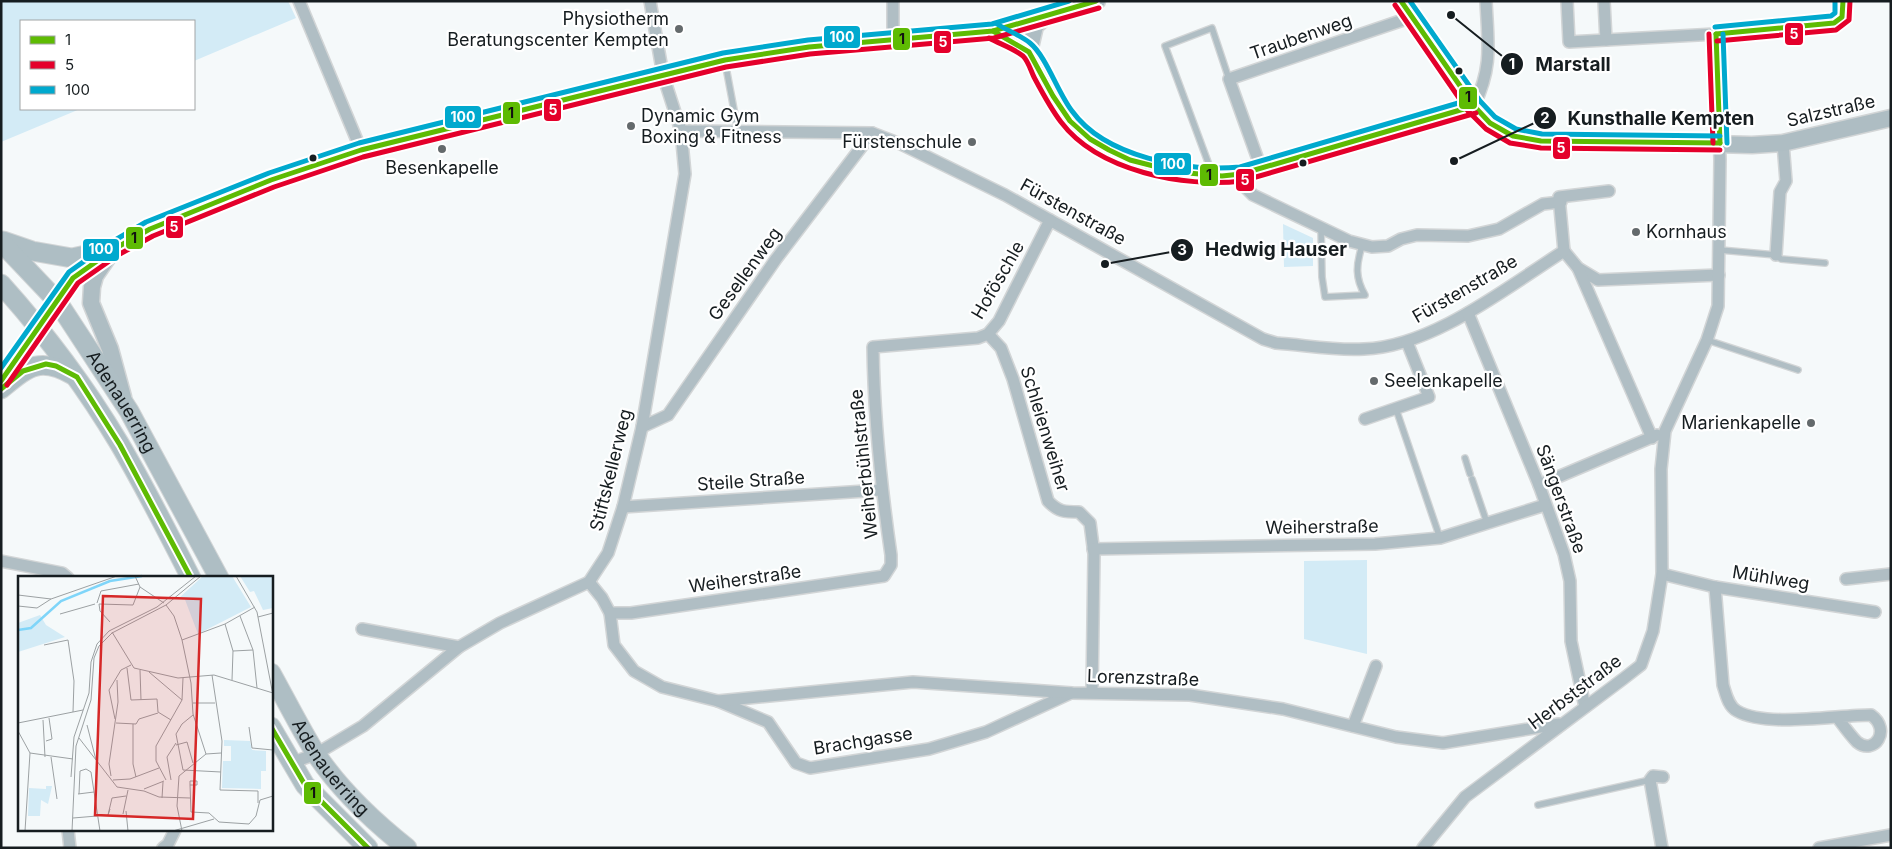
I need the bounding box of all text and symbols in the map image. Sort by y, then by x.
place label: Physiotherm Beratungscenter Kempten [447,8,669,50]
street label: Traubenweg [1247,9,1354,64]
legend [20,20,195,110]
line badge: 5 [1784,22,1804,46]
marker: Physiotherm Beratungscenter Kempten [673,23,685,35]
line badge: 100 [823,25,861,49]
text: 5 [1790,25,1799,42]
line badge: 1 [892,27,911,51]
text: 100 [830,28,854,45]
text: 1 [65,30,71,49]
text: 1 [899,30,905,47]
line badge: 5 [933,30,952,54]
text: 5 [939,33,948,50]
callout: Marstall [1500,47,1620,81]
text: Marstall [1535,53,1611,76]
text: 1 [1509,54,1515,73]
text: 5 [65,55,74,74]
unlabelled marker [1454,66,1464,76]
text: 100 [65,80,90,99]
line badge: 1 [1458,86,1478,110]
text: 1 [1465,88,1471,105]
street label: Salzstraße [1785,90,1877,131]
line badge: 5 [543,98,562,122]
line badge: 1 [502,101,521,125]
text: 5 [549,101,558,118]
callout: Kunsthalle Kempten [1533,101,1764,135]
text: 1 [508,104,514,121]
line badge: 100 [444,105,482,129]
place label: Dynamic Gym Boxing & Fitness [641,105,782,147]
text: Kunsthalle Kempten [1568,107,1754,130]
text: 100 [451,108,475,125]
text: 2 [1540,108,1550,127]
marker: Dynamic Gym Boxing & Fitness [625,120,637,132]
place label: Fürstenschule [842,131,962,152]
marker: Fürstenschule [966,136,978,148]
line badge: 5 [1552,136,1571,160]
text: 5 [1557,139,1566,156]
marker: Besenkapelle [436,143,448,155]
line badge: 100 [1153,152,1192,176]
unlabelled marker [308,153,318,163]
text: 100 [1161,155,1185,172]
place label: Besenkapelle [385,157,499,178]
unlabelled marker [1298,158,1308,168]
line badge: 1 [1199,163,1219,187]
text: 1 [1206,166,1212,183]
line badge: 5 [1235,168,1255,192]
text: 5 [1241,171,1250,188]
street label: Fürstenstraße [1017,174,1130,249]
line badge: 5 [165,215,184,239]
text: 5 [170,218,179,235]
place label: Kornhaus [1646,221,1727,242]
street label: Gesellenweg [704,223,785,324]
line badge: 1 [125,226,144,250]
marker: Kornhaus [1630,226,1642,238]
text: 1 [131,229,137,246]
callout: Hedwig Hauser [1170,233,1357,267]
street label: Hoföschle [967,237,1028,322]
line badge: 100 [82,238,120,262]
text: Hedwig Hauser [1205,238,1347,261]
text: 100 [89,240,113,257]
text: 3 [1177,240,1187,259]
street label: Fürstenstraße [1409,250,1521,327]
street label: Adenauerring [82,347,161,456]
street label: Schleienweiher [1016,364,1075,494]
place label: Seelenkapelle [1384,370,1503,391]
marker: Seelenkapelle [1368,375,1380,387]
street label: Weiherbühlstraße [845,388,882,540]
street label: Stiftskellerweg [585,407,636,533]
place label: Marienkapelle [1681,412,1801,433]
marker: Marienkapelle [1805,417,1817,429]
street label: Sängerstraße [1532,441,1591,556]
street label: Steile Straße [696,466,806,495]
street label: Weiherstraße [1265,515,1379,538]
street label: Weiherstraße [687,560,803,597]
street label: Mühlweg [1731,561,1811,594]
inset map [18,576,272,832]
street label: Herbststraße [1524,650,1625,733]
street label: Lorenzstraße [1086,665,1200,690]
street label: Adenauerring [288,715,374,820]
street label: Brachgasse [812,722,914,759]
line badge: 1 [303,781,322,805]
text: 1 [310,784,316,801]

